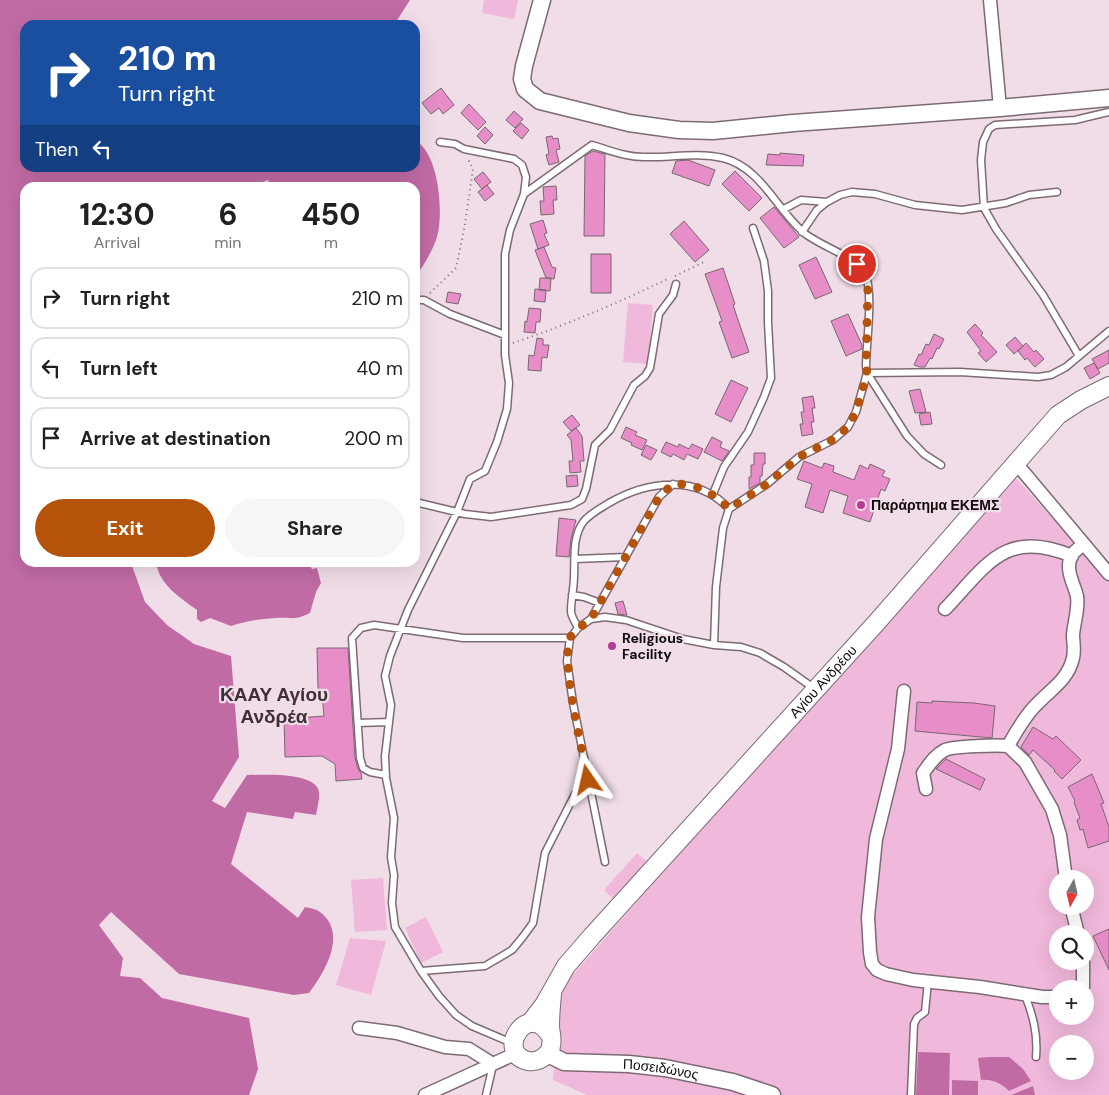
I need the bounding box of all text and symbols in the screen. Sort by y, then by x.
text: 210 m [118,35,217,81]
icon: right [35,40,100,105]
text: Turn right [118,79,215,108]
icon: left [88,135,116,163]
text: Then [35,137,78,162]
text: 12:30 [80,195,155,234]
text: 6 [218,195,237,234]
text: 450 [301,195,360,234]
text: Arrival [94,232,140,253]
text: min [214,232,242,253]
text: m [324,232,338,253]
pin [836,243,878,285]
icon: arrive [843,250,871,278]
icon: right [37,284,65,312]
text: Turn right [80,286,170,311]
text: 210 m [351,286,403,311]
icon: left [37,354,65,382]
text: Turn left [80,356,158,381]
text: 40 m [356,356,403,381]
icon: arrive [37,424,65,452]
text: Arrive at destination [80,426,271,451]
text: 200 m [344,426,403,451]
place label: Παράρτημα ΕΚΕΜΣ [871,496,999,514]
button: Exit [35,499,215,557]
button: Share [225,499,405,557]
marker: Παράρτημα ΕΚΕΜΣ [855,499,867,511]
place label: Religious Facility [622,629,683,663]
marker: Religious Facility [606,640,618,652]
street label: Αγίου Ανδρέου [785,641,861,722]
district label: ΚΑΑΥ Αγίου Ανδρέα [220,682,328,729]
position arrow [561,753,613,805]
north arrow [1049,870,1094,915]
map controls [1049,870,1094,1080]
button: search [1049,925,1094,970]
button: + [1049,980,1094,1025]
button: − [1049,1035,1094,1080]
street label: Ποσειδώνος [623,1055,700,1084]

